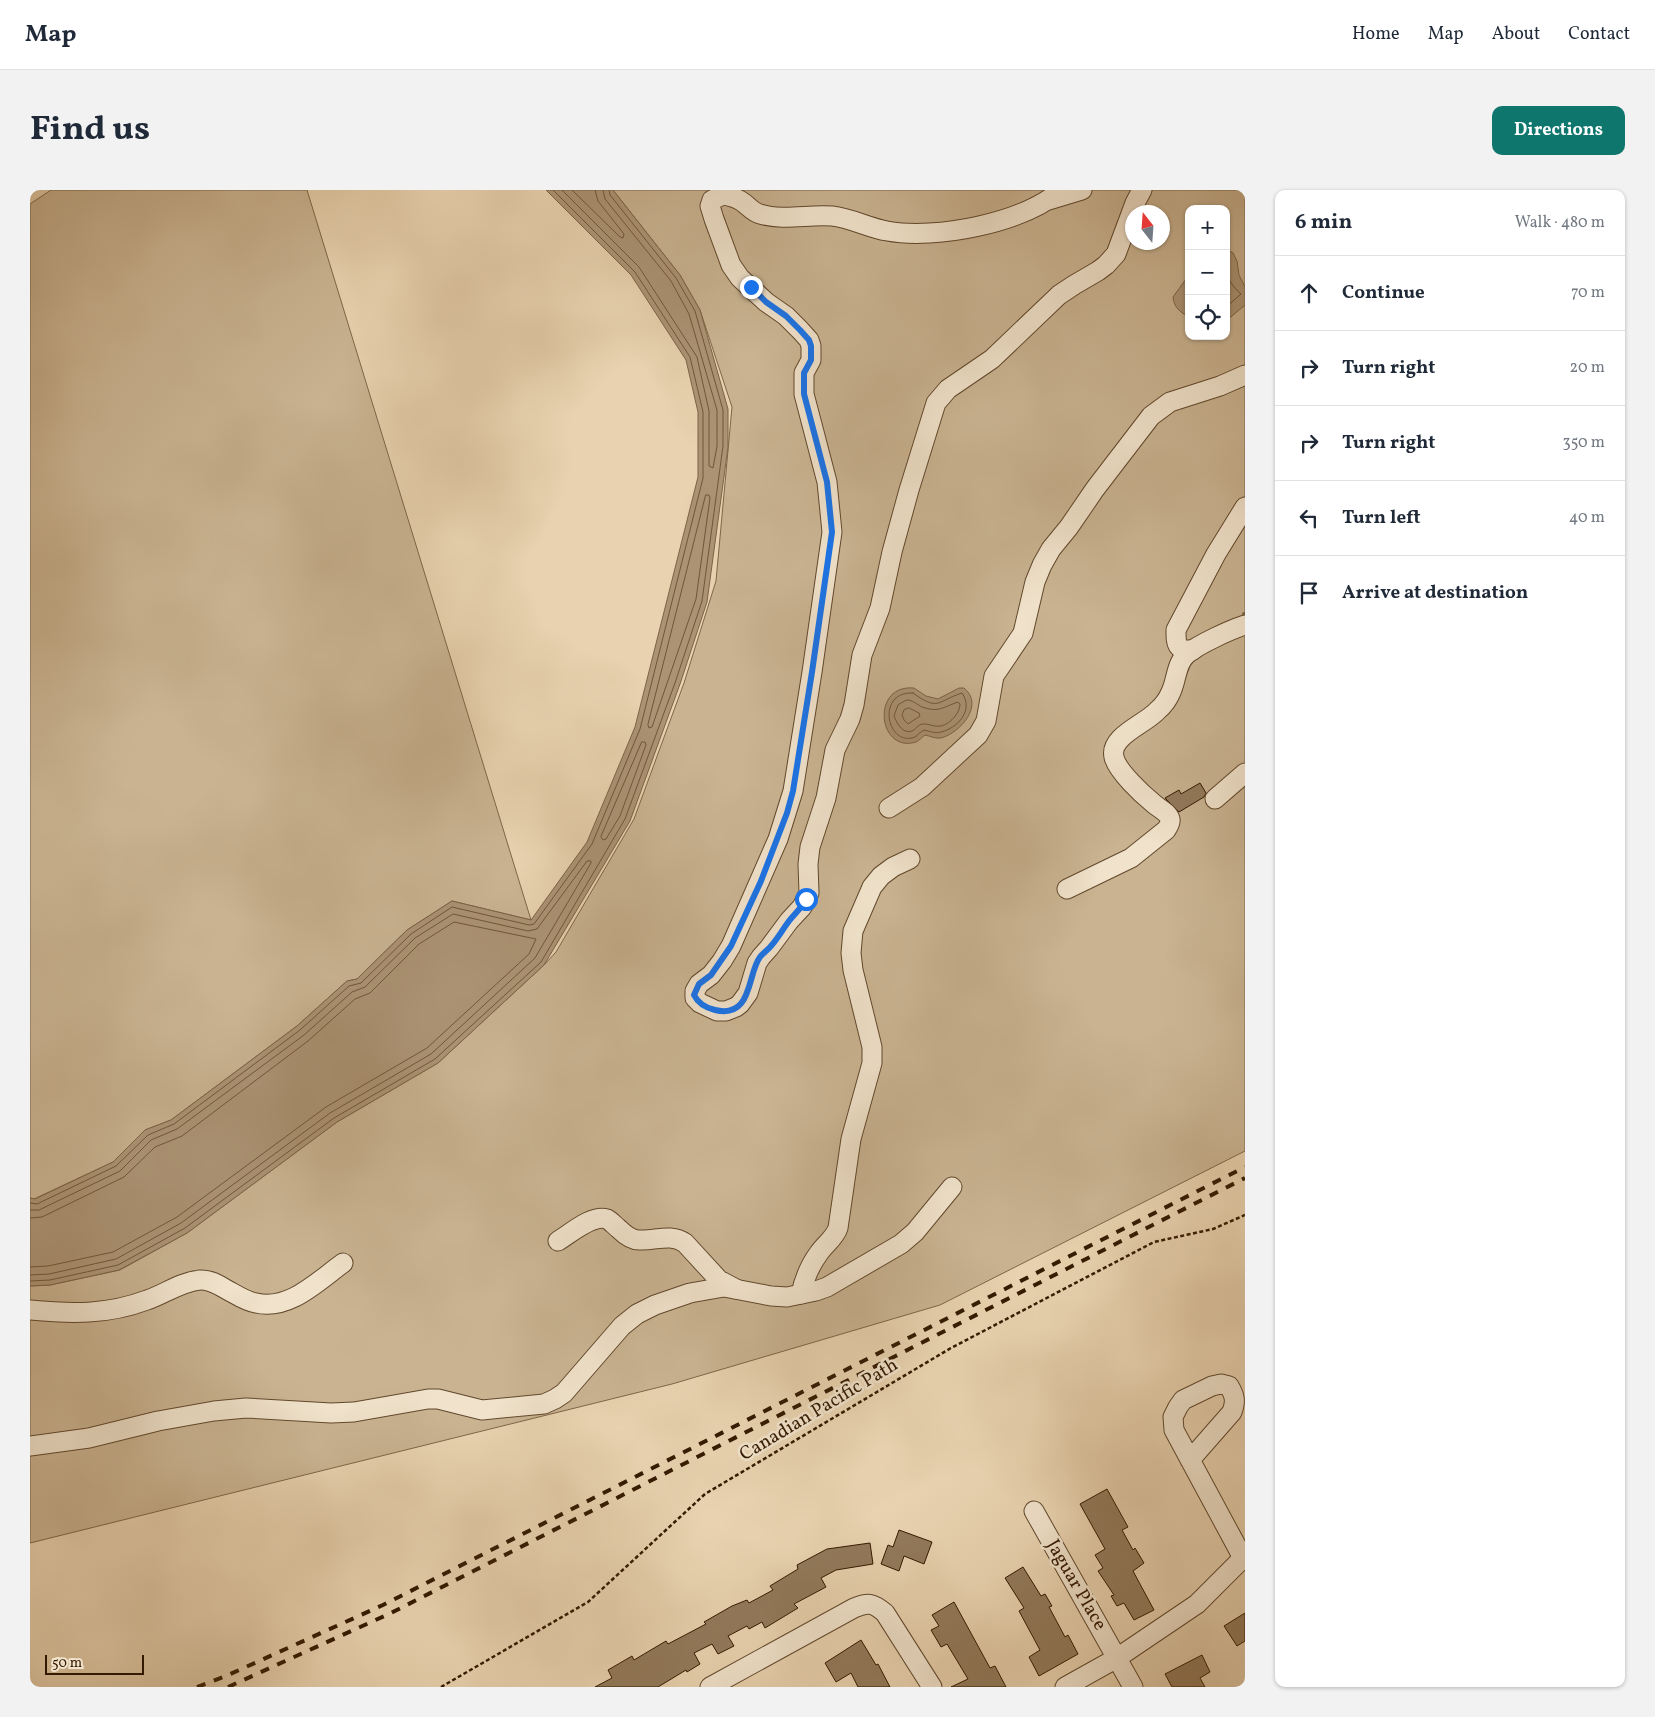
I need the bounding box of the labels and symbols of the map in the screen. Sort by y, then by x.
north arrow [1125,205,1170,250]
route end [740,276,763,299]
route start [795,888,818,911]
street label: Canadian Pacific Path [735,1352,903,1468]
street label: Jaguar Place [1039,1535,1113,1635]
scale bar [45,1652,144,1675]

